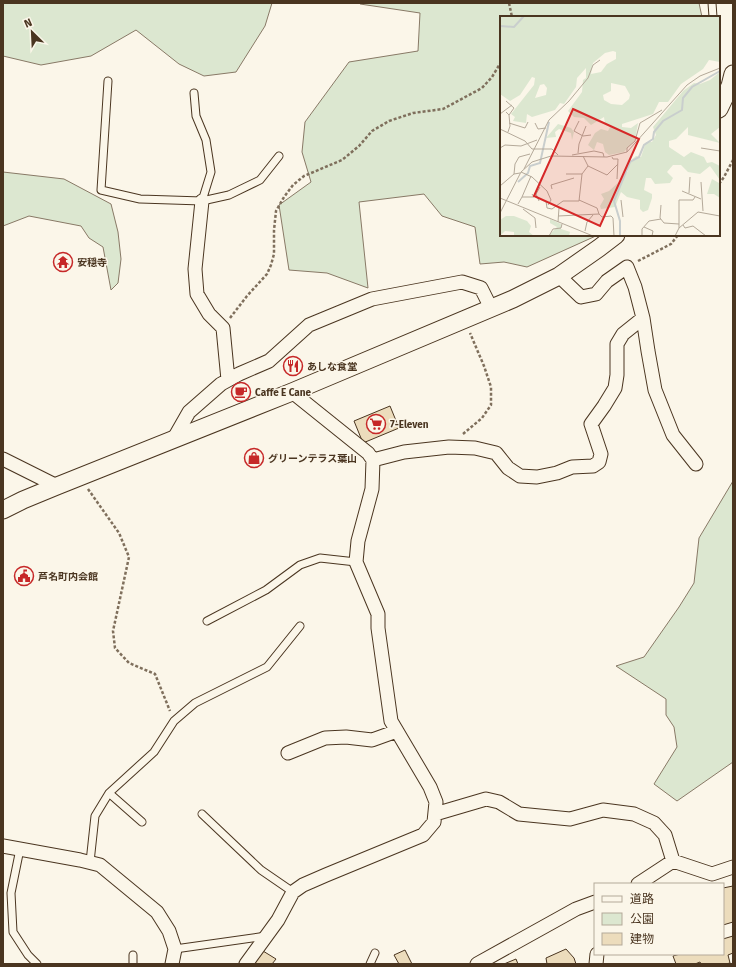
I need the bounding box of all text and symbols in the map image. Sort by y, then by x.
north arrow [12,12,52,52]
text: N [22,16,34,31]
inset map [500,16,720,236]
temple icon: 安穏寺 [52,251,74,273]
place label: 安穏寺 [77,257,107,269]
restaurant icon: あしな食堂 [282,355,304,377]
place label: あしな食堂 [307,361,357,373]
cafe icon: Caffe E Cane [230,381,252,403]
place label: Caffe E Cane [255,387,312,399]
supermarket icon: 7-Eleven [365,413,387,435]
place label: 7-Eleven [390,419,429,431]
shop icon: グリーンテラス葉山 [243,447,265,469]
place label: グリーンテラス葉山 [268,453,357,465]
public building icon: 芦名町内会館 [13,565,35,587]
place label: 芦名町内会館 [38,571,98,583]
legend [594,883,724,955]
text: 道路 [630,892,654,906]
text: 公園 [630,912,654,926]
text: 建物 [630,932,654,946]

